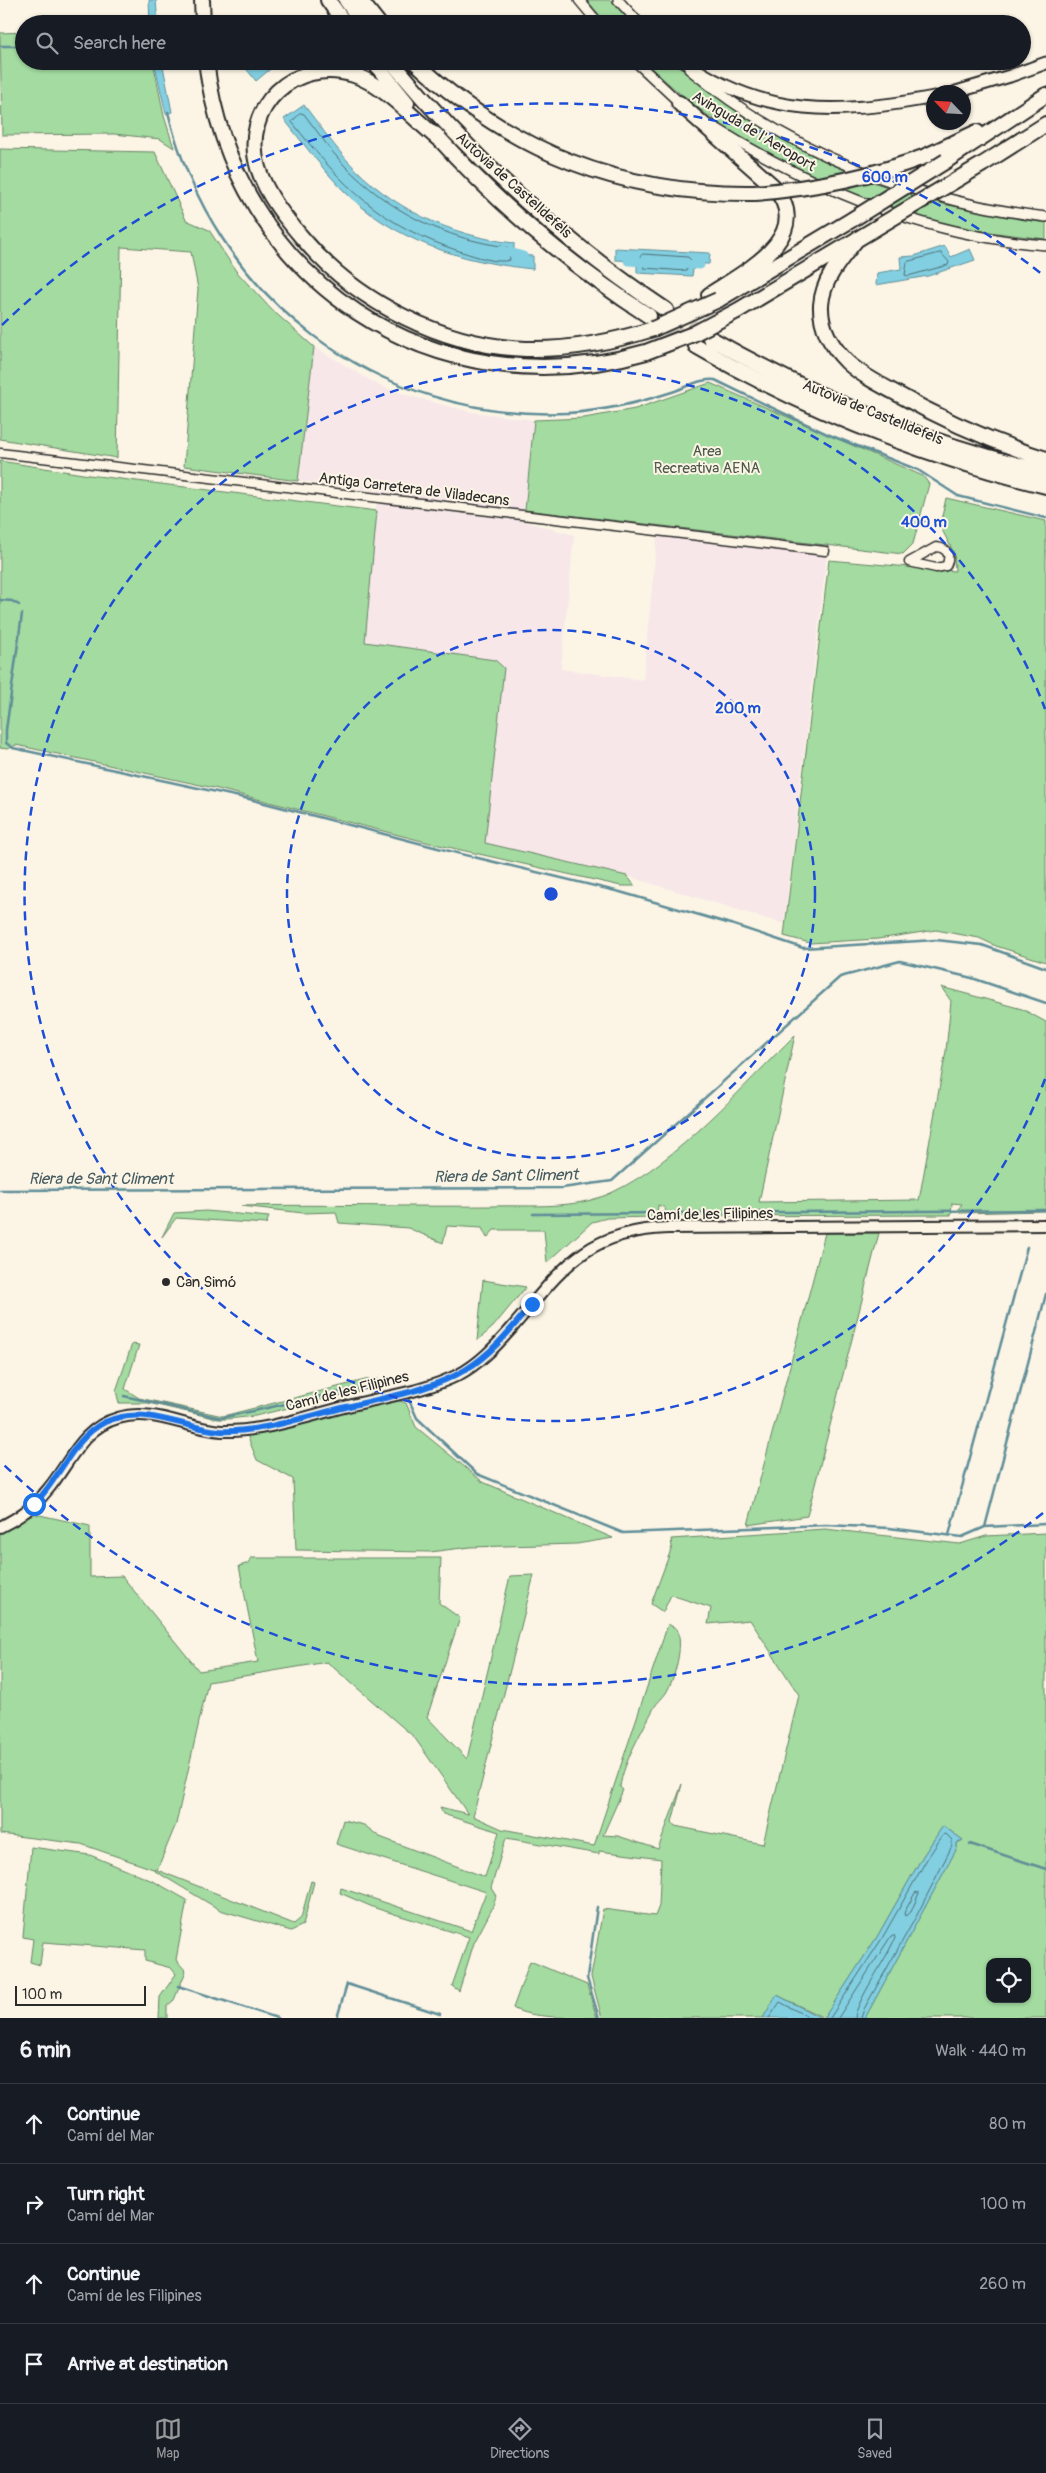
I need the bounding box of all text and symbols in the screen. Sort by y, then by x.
search box [15,15,1031,70]
icon: search [33,29,61,57]
text: Search here [73,31,166,55]
north arrow [926,85,971,130]
street label: Avinguda de l'Aeroport [688,87,820,176]
street label: Autovia de Castelldefels [452,128,576,243]
text: 600 m [862,168,908,187]
street label: Autovia de Castelldefels [800,376,946,449]
park label: Area Recreativa AENA [654,442,761,478]
street label: Antiga Carretera de Viladecans [318,468,511,511]
text: 400 m [901,513,947,532]
text: 200 m [715,699,761,718]
centre of rings [542,885,560,903]
water label: Riera de Sant Climent [434,1165,580,1187]
water label: Riera de Sant Climent [29,1169,175,1189]
street label: Camí de les Filipines [647,1204,774,1225]
place label: Can Simó [176,1273,236,1292]
marker: Can Simó [160,1276,172,1288]
route end [521,1293,544,1316]
street label: Camí de les Filipines [284,1367,411,1416]
route start [23,1493,46,1516]
map controls [986,1958,1031,2003]
button: locate [986,1958,1031,2003]
scale bar [15,1983,146,2006]
text: 100 m [22,1986,62,2003]
text: 6 min [20,2037,71,2064]
text: Walk · 440 m [935,2041,1026,2061]
text: Continue [67,2102,140,2126]
icon: ahead [20,2110,48,2138]
text: 80 m [989,2114,1026,2134]
text: Camí del Mar [67,2126,154,2146]
text: Turn right [67,2182,145,2206]
icon: right [20,2190,48,2218]
text: 100 m [980,2194,1026,2214]
text: Camí del Mar [67,2206,154,2226]
text: Continue [67,2262,140,2286]
icon: ahead [20,2270,48,2298]
text: 260 m [979,2274,1026,2294]
text: Camí de les Filipines [67,2286,202,2306]
icon: arrive [20,2350,48,2378]
text: Arrive at destination [67,2352,228,2376]
tab: Map [154,2415,182,2462]
tab: Directions [490,2415,549,2462]
tab: Saved [857,2415,892,2462]

